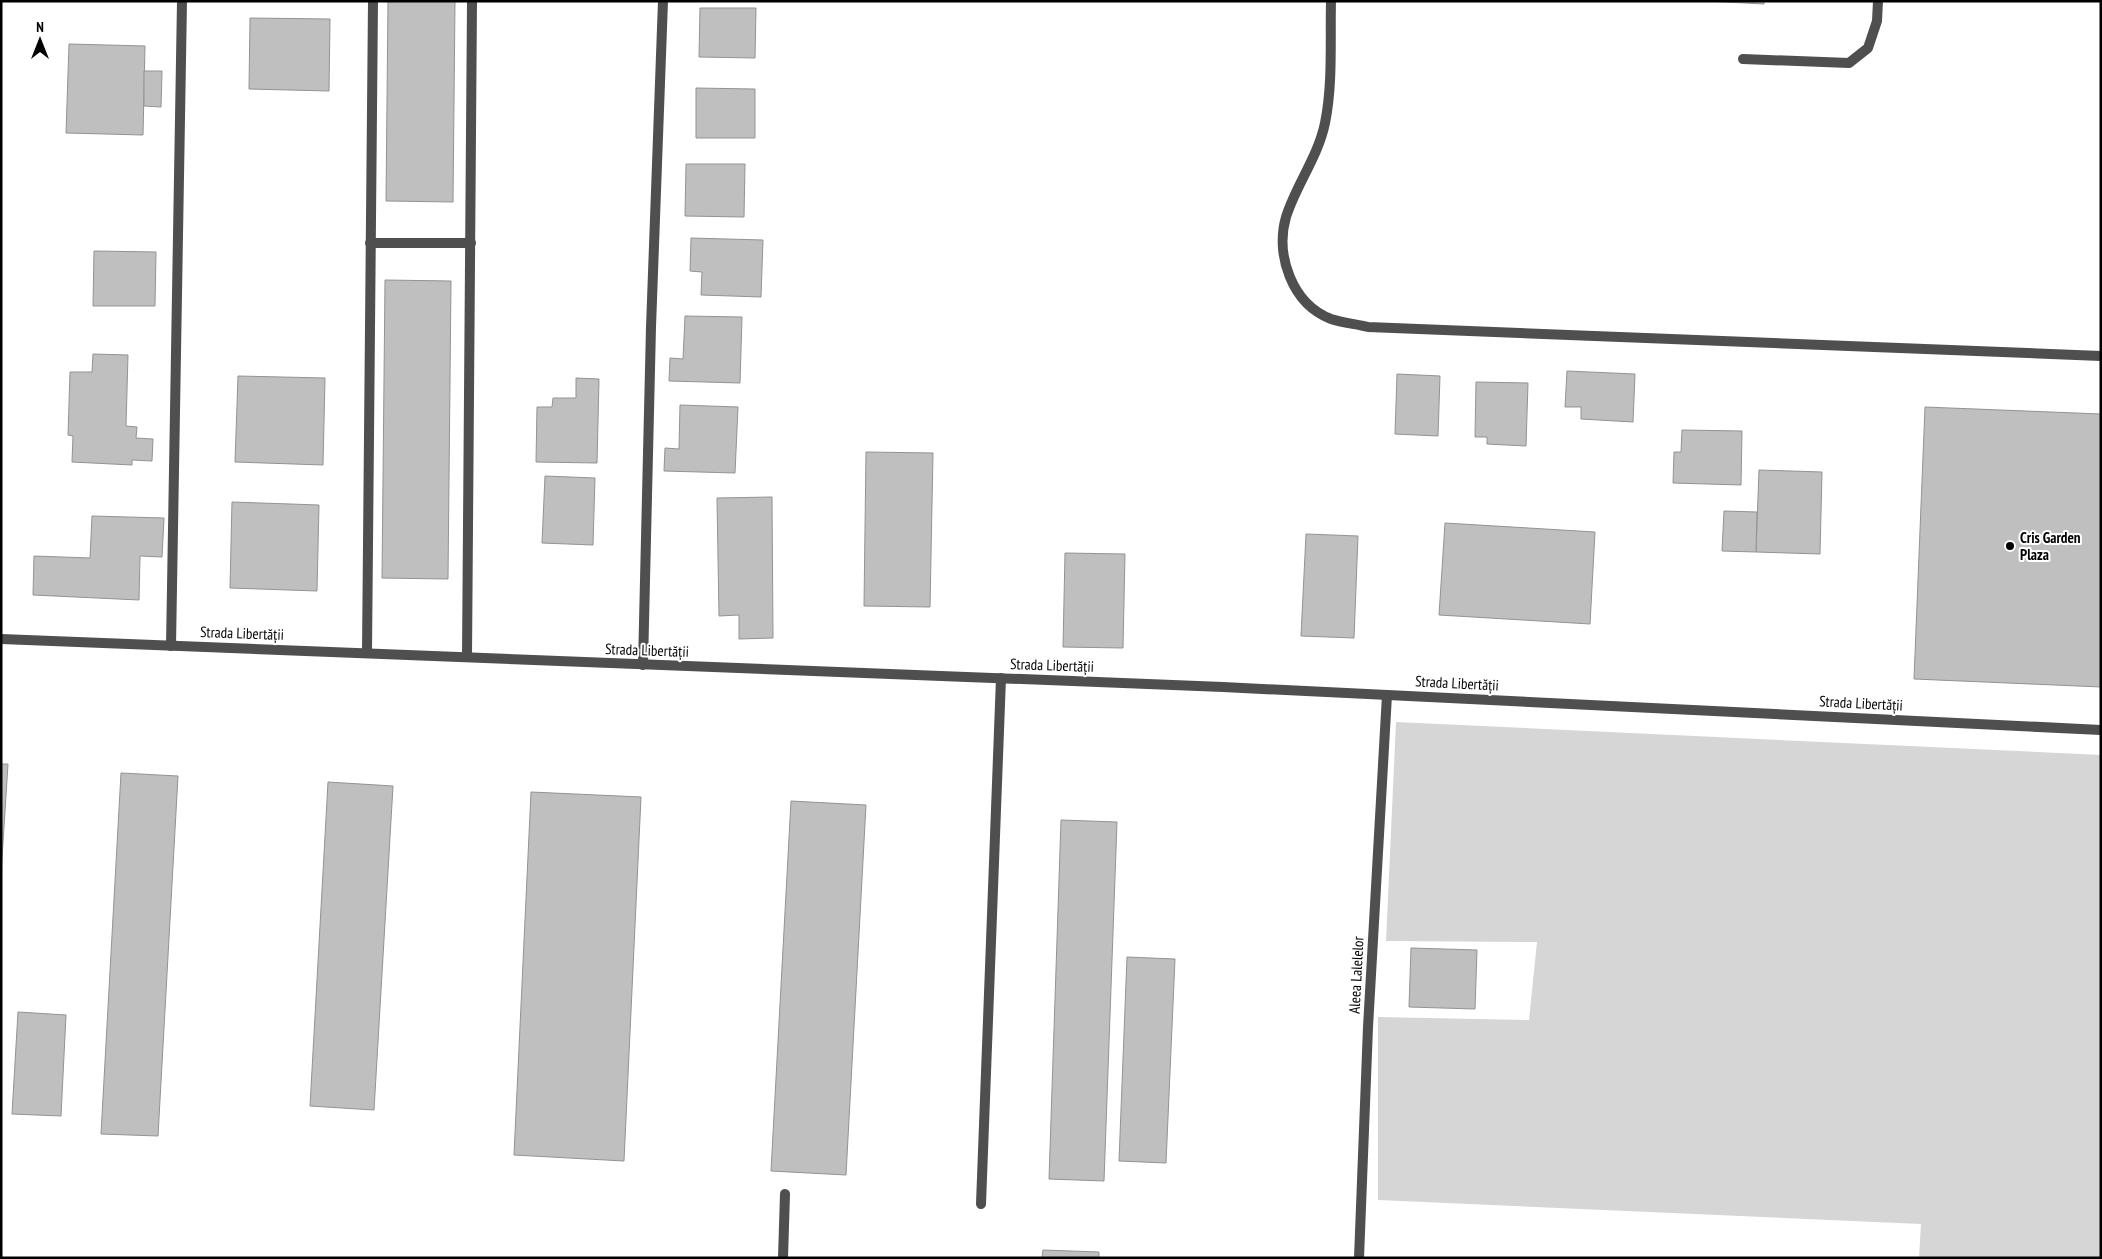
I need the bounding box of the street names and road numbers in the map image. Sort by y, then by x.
street label: Strada Libertății [200,622,284,644]
street label: Strada Libertății [605,639,689,661]
street label: Strada Libertății [1010,654,1094,676]
street label: Strada Libertății [1415,671,1499,695]
street label: Strada Libertății [1819,691,1903,715]
street label: Aleea Lalelelor [1344,935,1368,1014]

